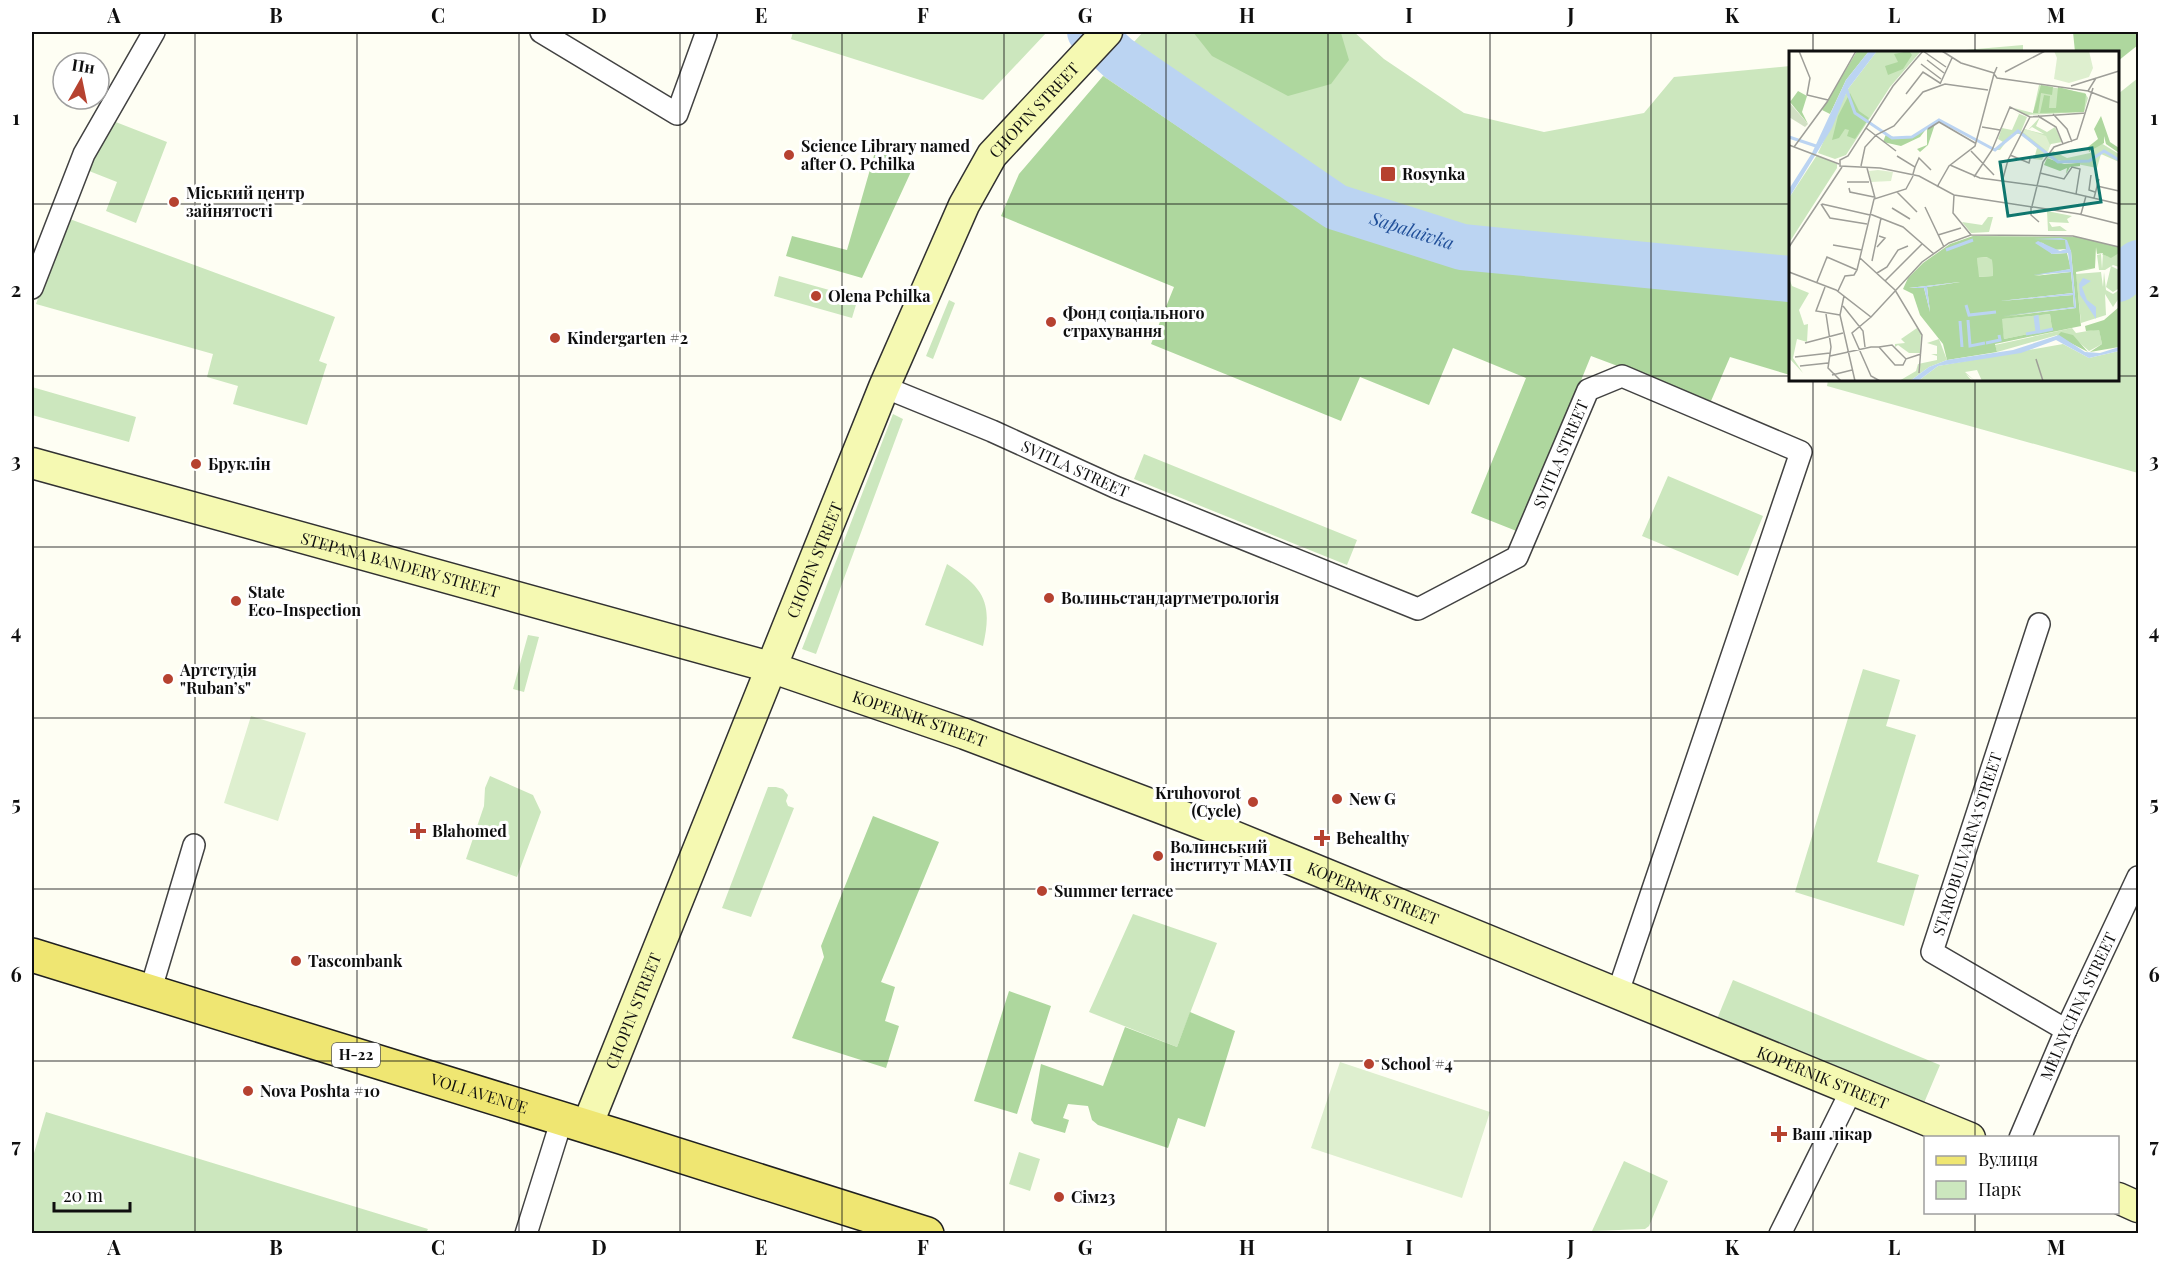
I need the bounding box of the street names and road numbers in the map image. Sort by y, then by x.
street label: CHOPIN STREET [984,58,1083,162]
street label: SVITLA STREET [1528,396,1593,511]
street label: SVITLA STREET [1018,435,1132,502]
street label: CHOPIN STREET [781,499,847,621]
street label: STEPANA BANDERY STREET [299,527,502,602]
street label: KOPERNIK STREET [850,685,990,751]
street label: STAROBULVARNA STREET [1927,750,2006,938]
street label: KOPERNIK STREET [1304,857,1442,929]
street label: MELNYCHNA STREET [2035,929,2121,1083]
street label: CHOPIN STREET [600,950,666,1072]
street label: KOPERNIK STREET [1754,1041,1892,1114]
road number: Н-22 [332,1043,380,1067]
street label: VOLI AVENUE [427,1067,531,1118]

